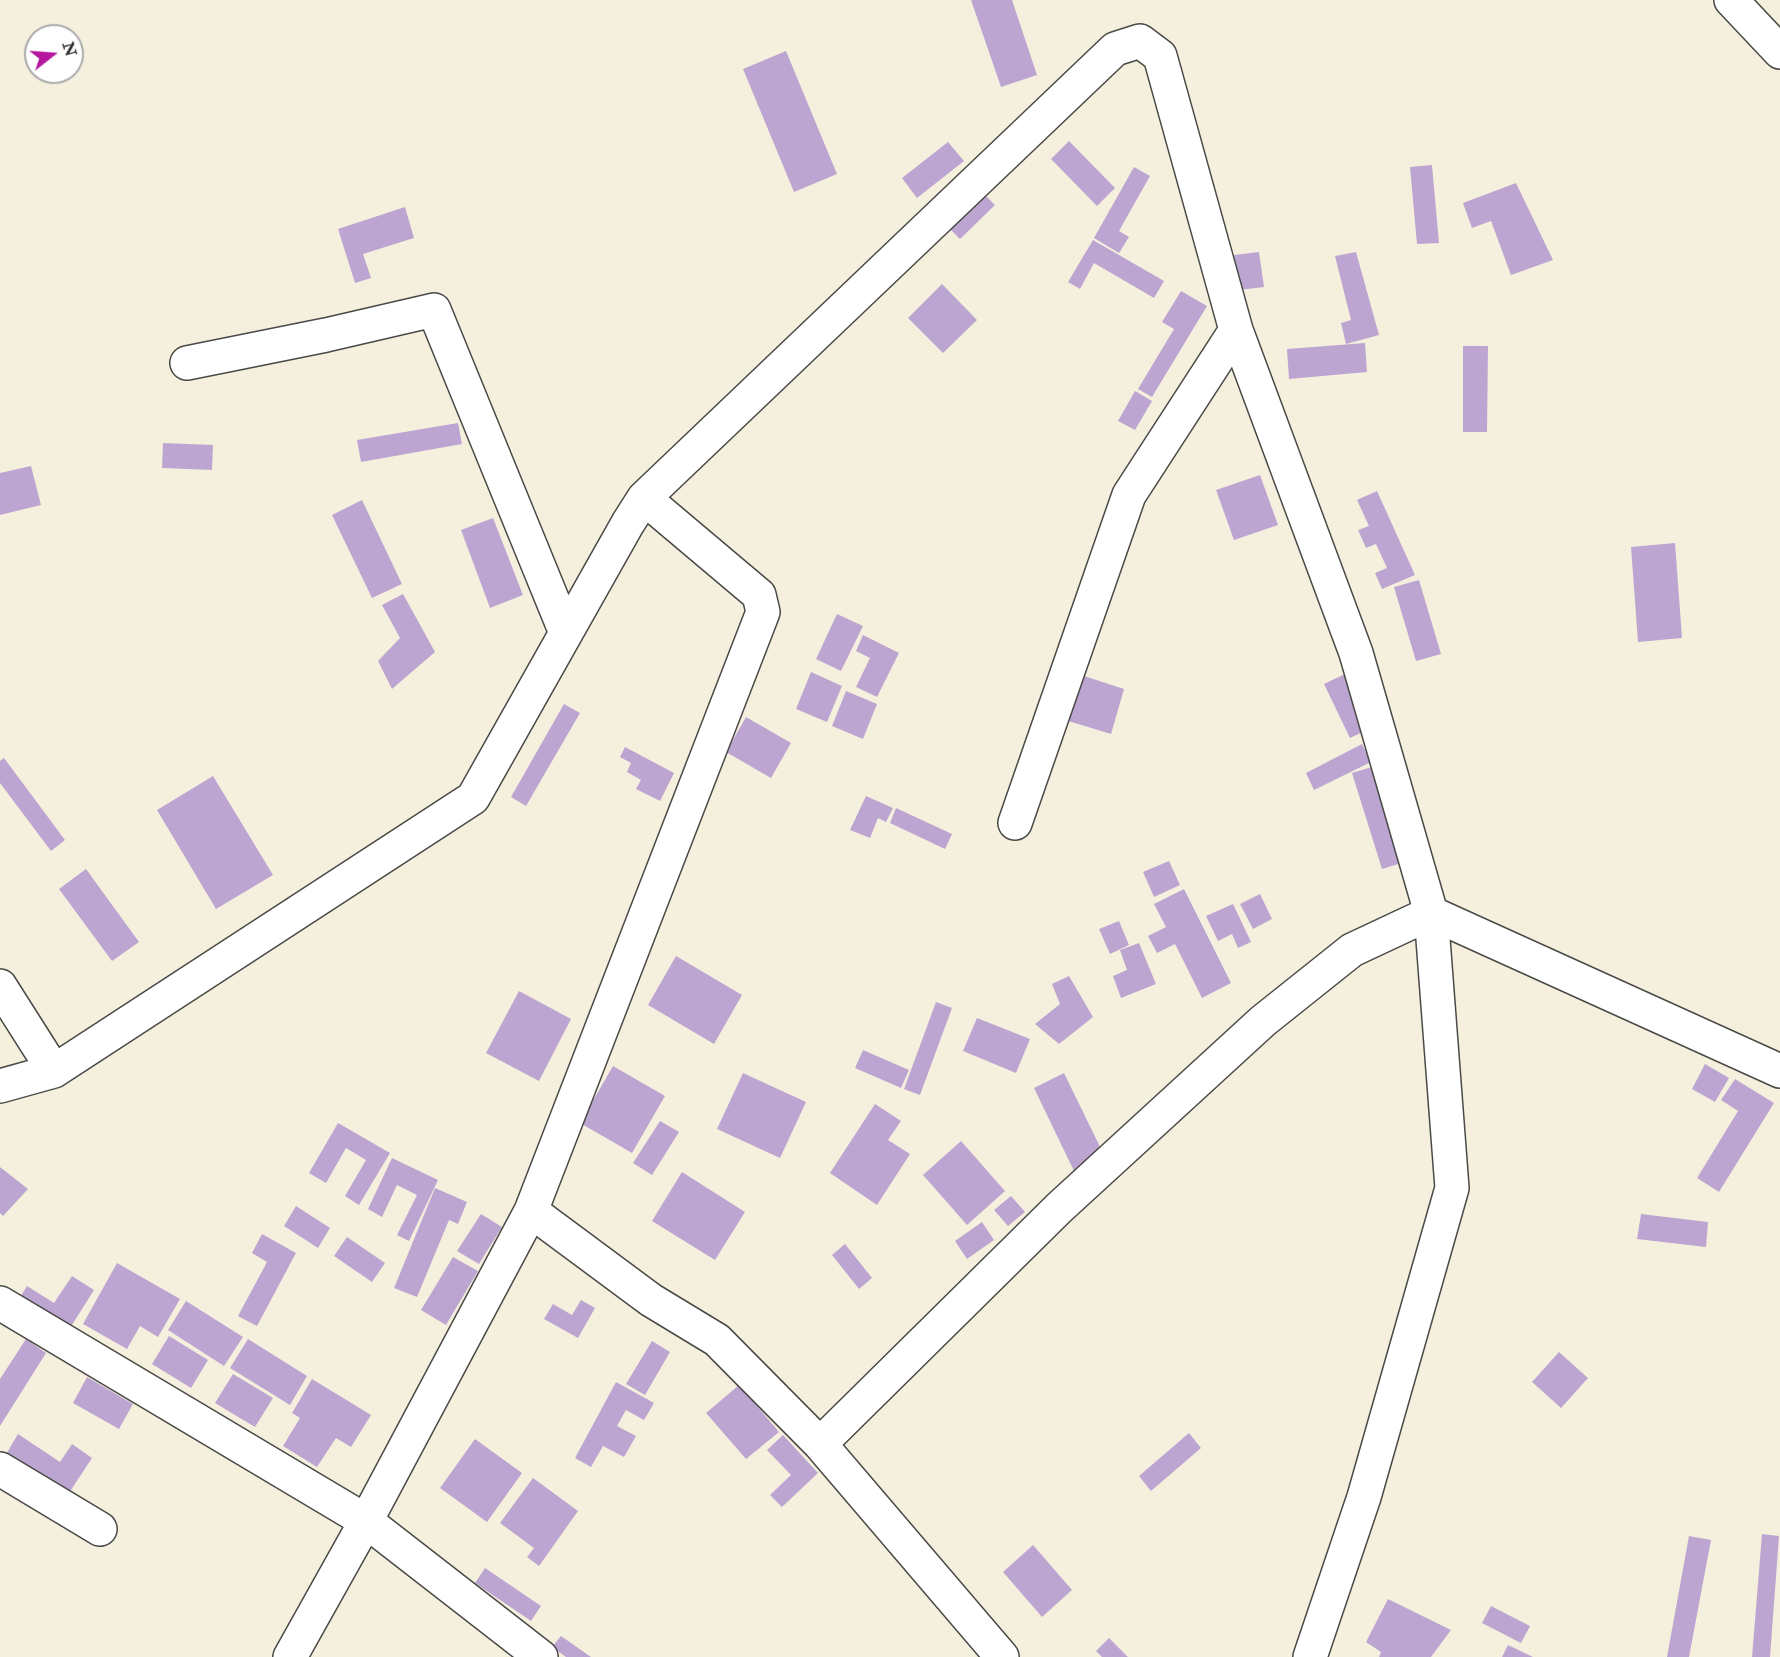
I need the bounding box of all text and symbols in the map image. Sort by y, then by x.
north arrow [24,24,84,84]
text: N [58,40,81,59]

